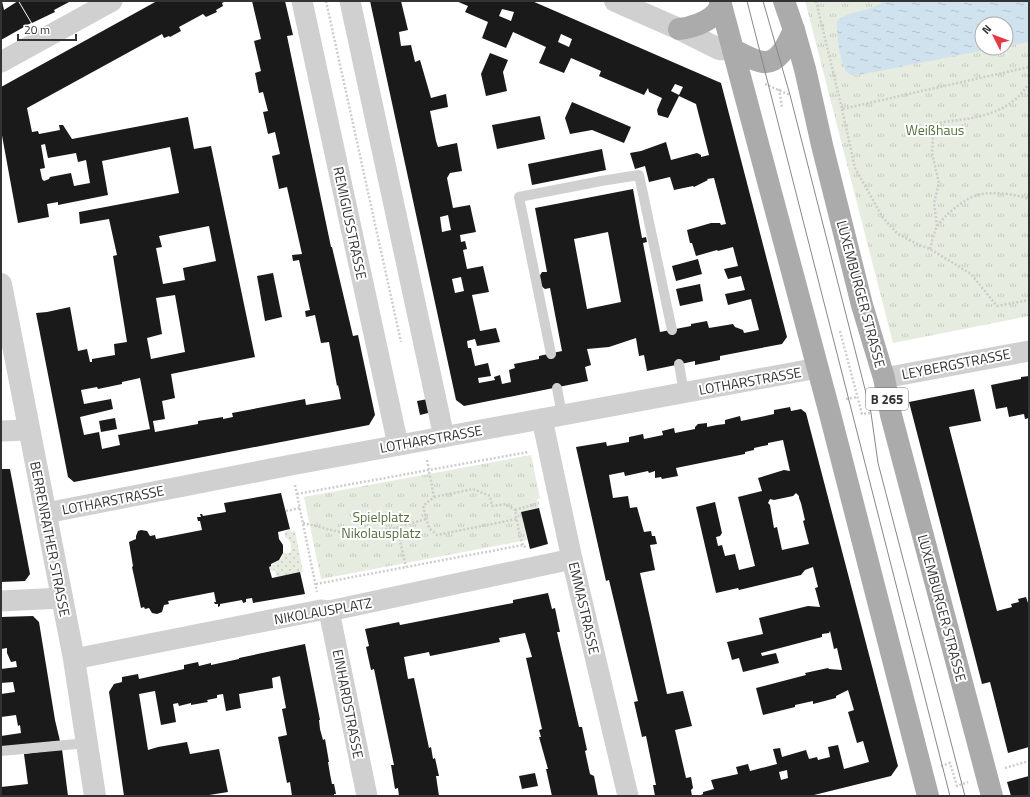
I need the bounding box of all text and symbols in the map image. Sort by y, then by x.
scale bar [18,16,76,42]
north arrow [974,16,1014,56]
text: 20 m [24,20,50,39]
text: N [978,21,995,37]
park label: Weißhaus [906,119,964,140]
street label: REMIGIUSSTRASSE [328,165,373,282]
street label: LUXEMBURGER STRASSE [832,218,891,370]
street label: LEYBERGSTRASSE [900,343,1012,384]
street label: LOTHARSTRASSE [697,361,803,400]
road number: B 265 [866,388,908,410]
street label: LOTHARSTRASSE [378,419,484,458]
street label: BERRENRATHER STRASSE [25,459,76,619]
street label: LOTHARSTRASSE [60,479,166,520]
park label: Spielplatz Nikolausplatz [341,506,421,543]
street label: LUXEMBURGER STRASSE [913,532,972,684]
street label: EMMASTRASSE [564,560,605,656]
street label: NIKOLAUSPLATZ [272,592,373,629]
street label: EINHARDSTRASSE [328,648,369,761]

